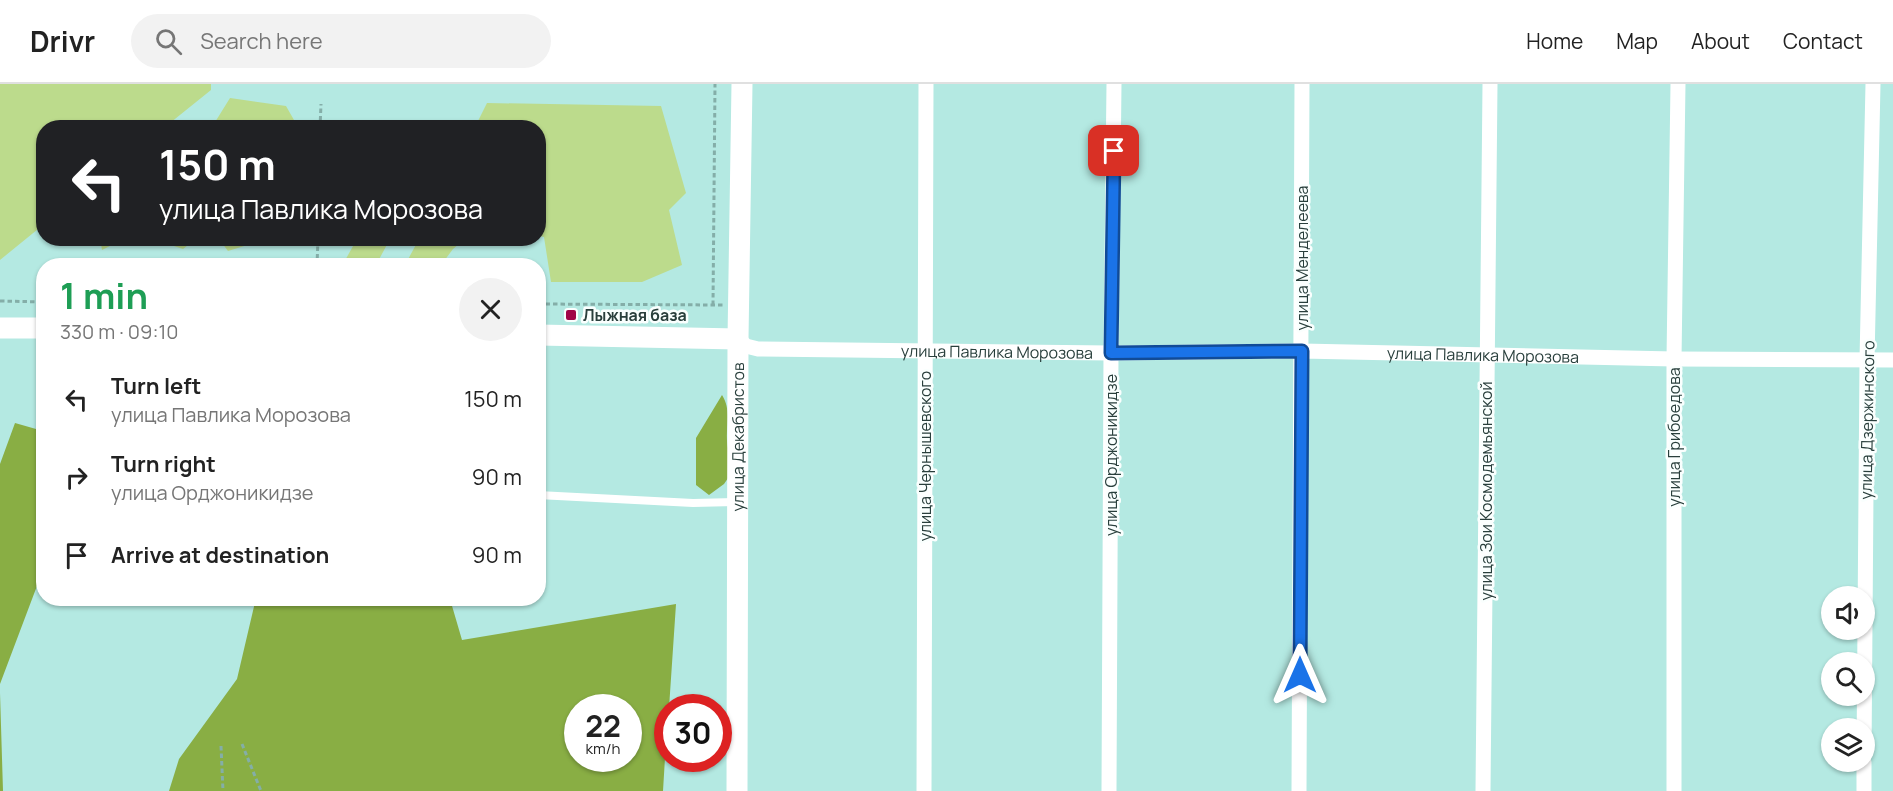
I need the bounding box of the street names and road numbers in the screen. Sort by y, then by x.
street label: улица Менделеева [1291,186,1313,330]
street label: улица Павлика Морозова [901,340,1093,364]
street label: улица Дзержинского [1855,340,1879,500]
street label: улица Павлика Морозова [1387,342,1579,368]
street label: улица Декабристов [727,362,749,512]
street label: улица Грибоедова [1663,367,1685,507]
street label: улица Чернышевского [914,371,936,541]
street label: улица Орджоникидзе [1100,374,1122,536]
street label: улица Зои Космодемьянской [1475,381,1497,601]

